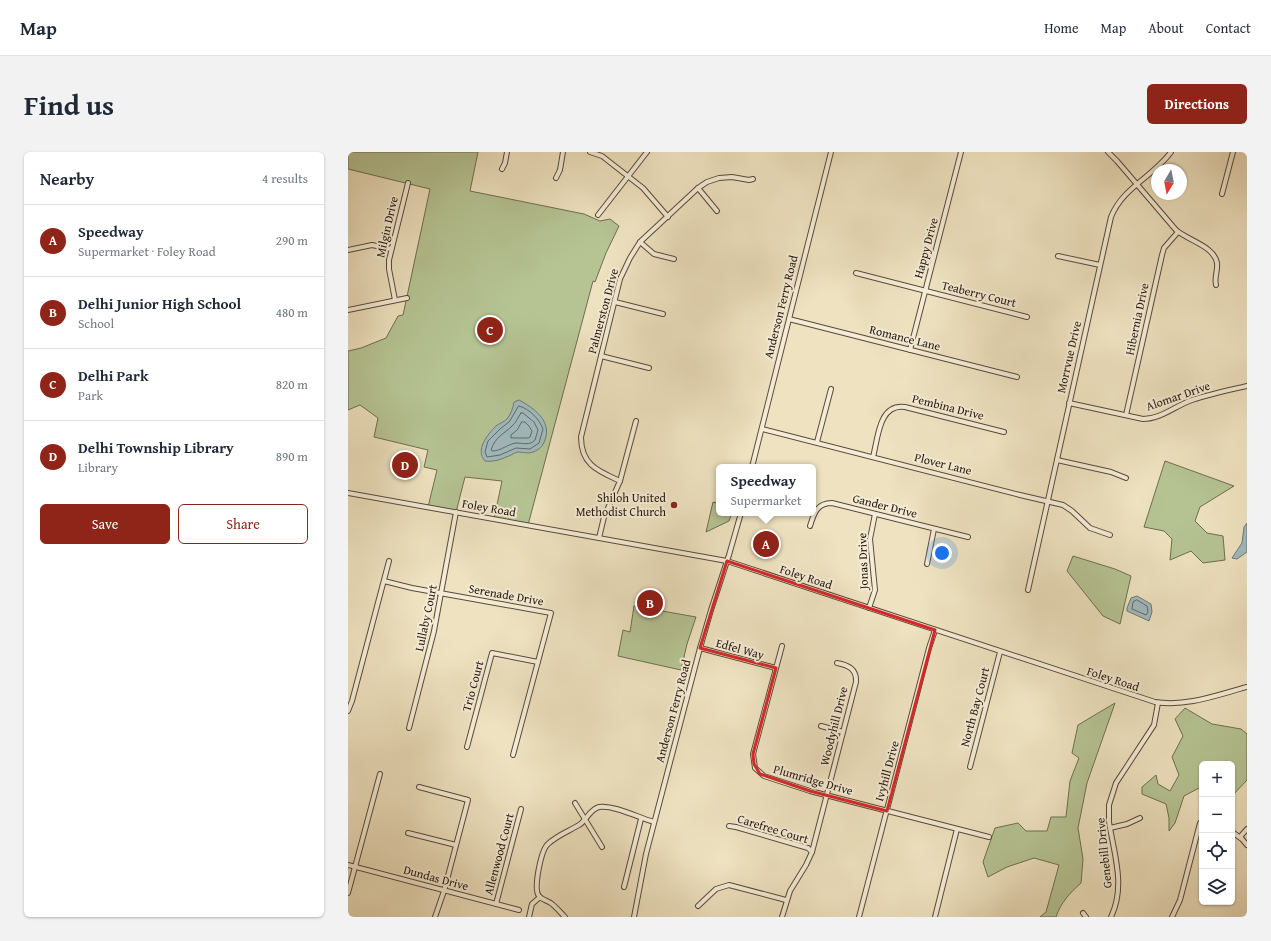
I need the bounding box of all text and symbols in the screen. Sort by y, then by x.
text: Map [20,14,57,42]
text: Home [1044,18,1079,38]
text: Map [1101,18,1126,38]
text: About [1148,18,1184,38]
text: Contact [1206,18,1251,38]
text: Find us [24,84,114,125]
button: Directions [1147,84,1247,124]
north arrow [1151,164,1187,200]
text: Nearby [40,166,94,191]
text: 4 results [262,169,308,188]
street label: Milgin Drive [371,194,402,259]
street label: Happy Drive [909,215,942,280]
text: Speedway [78,221,144,242]
text: A [49,231,57,250]
text: 290 m [276,231,308,250]
text: Supermarket · Foley Road [78,242,216,261]
street label: Anderson Ferry Road [759,253,802,360]
street label: Palmerston Drive [583,266,622,355]
street label: Teaberry Court [940,276,1019,311]
street label: Hibernia Drive [1121,281,1153,357]
text: Delhi Junior High School [78,293,241,314]
text: B [49,303,57,322]
text: 480 m [276,303,308,322]
text: School [78,314,114,333]
pin: C [477,315,503,345]
street label: Morrvue Drive [1052,319,1085,395]
street label: Romance Lane [868,320,943,355]
text: Delhi Park [78,365,148,386]
text: C [49,375,57,394]
text: 820 m [276,375,308,394]
street label: Alomar Drive [1144,377,1213,414]
text: Park [78,386,103,405]
street label: Pembina Drive [910,389,986,424]
text: Delhi Township Library [78,437,234,458]
text: D [49,447,57,466]
text: 890 m [276,447,308,466]
street label: Plover Lane [913,448,974,479]
pin: D [392,450,418,480]
text: Library [78,458,118,477]
popup [716,464,816,516]
text: Speedway [730,470,796,491]
place label: Shiloh United Methodist Church [576,489,667,520]
street label: Gander Drive [851,489,920,522]
text: Supermarket [730,491,802,510]
street label: Foley Road [461,494,518,521]
marker: Shiloh United Methodist Church [669,500,679,510]
button: Save [40,504,170,544]
button: Share [178,504,308,544]
pin: A [753,529,779,559]
street label: Jonas Drive [853,532,872,592]
your location [932,543,952,563]
street label: Foley Road [778,560,835,593]
street label: Serenade Drive [467,580,545,610]
street label: Lullaby Court [410,582,441,653]
pin: B [637,588,663,618]
street label: Edfel Way [714,634,766,663]
street label: Anderson Ferry Road [651,657,695,764]
street label: Trio Court [458,658,488,713]
street label: Foley Road [1085,662,1142,695]
street label: North Bay Court [956,664,994,749]
street label: Woodyhill Drive [815,684,852,767]
street label: Ivyhill Drive [870,738,903,803]
street label: Plumridge Drive [771,760,855,799]
map controls [1199,761,1235,905]
button: + [1199,761,1235,797]
button: − [1199,797,1235,833]
street label: Allenwood Court [479,810,518,897]
street label: Carefree Court [736,810,811,848]
street label: Genebill Drive [1091,817,1116,889]
button: locate [1199,833,1235,869]
street label: Dundas Drive [402,861,471,894]
button: layers [1199,869,1235,905]

